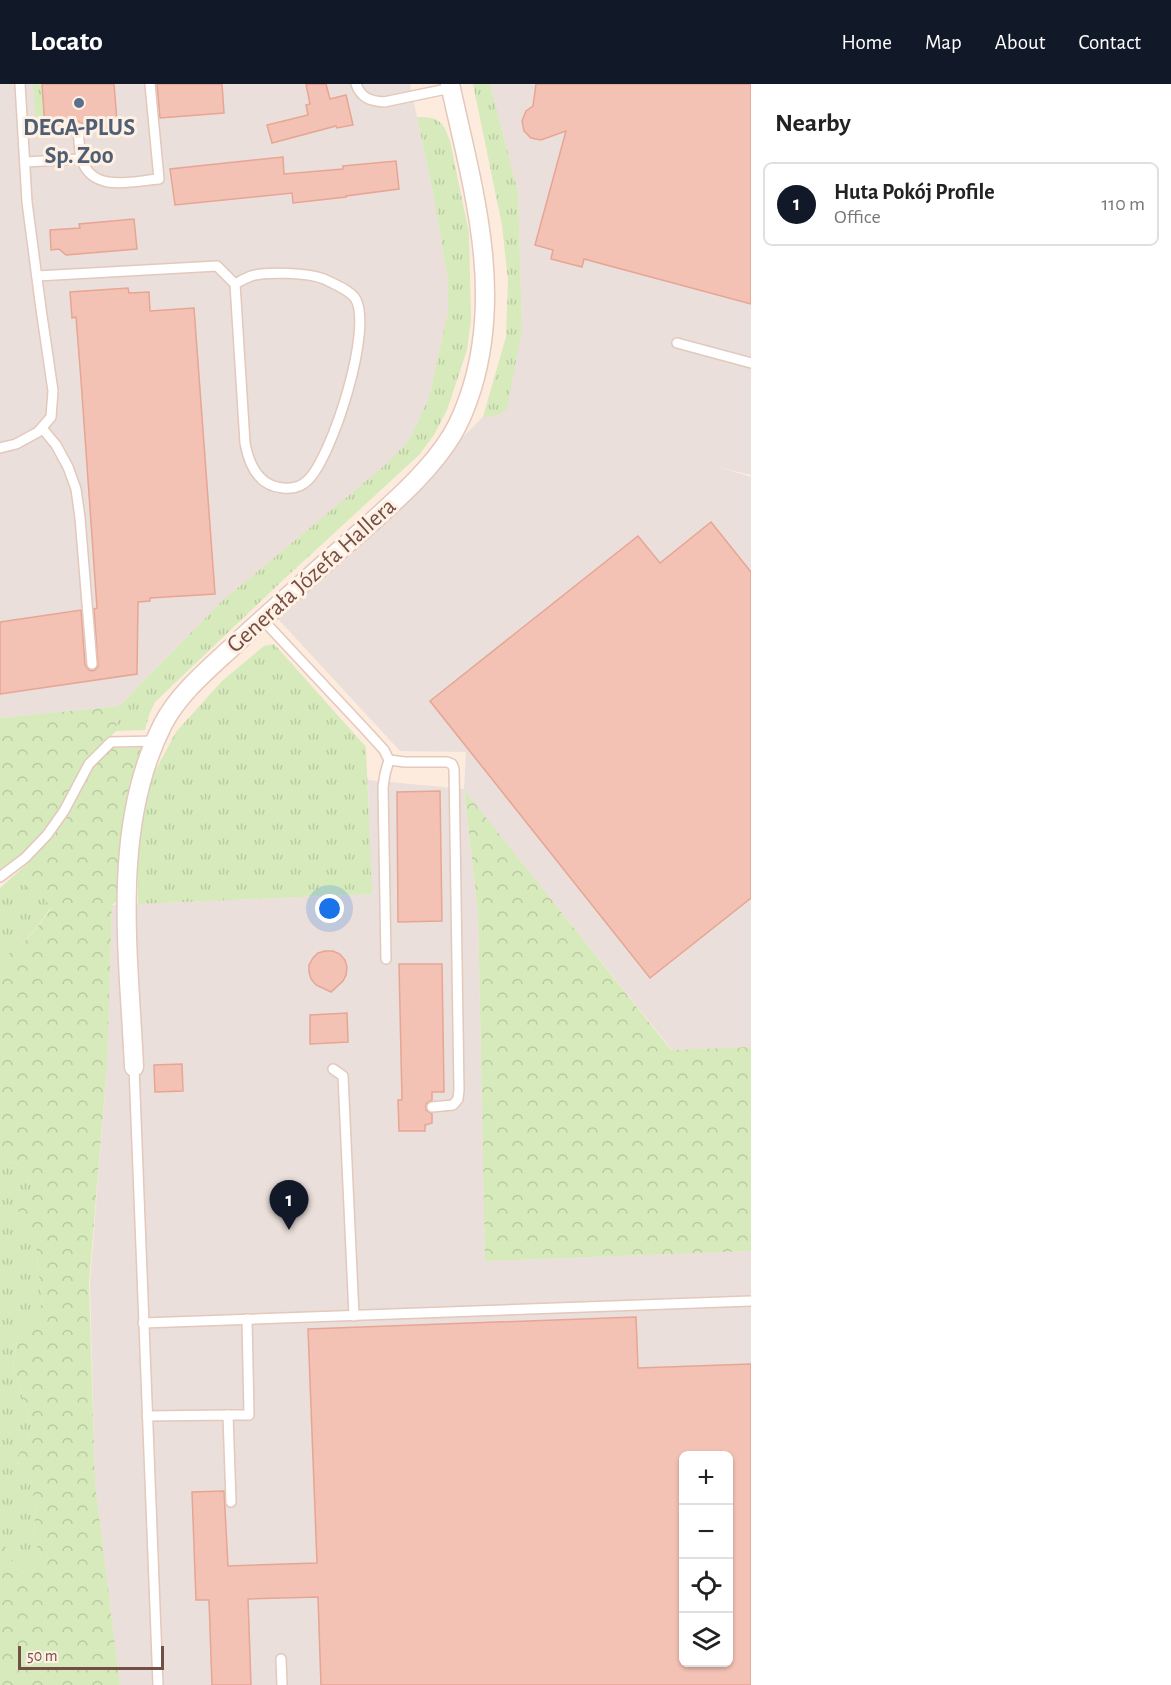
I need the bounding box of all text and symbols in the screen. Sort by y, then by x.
text: Locato [30,28,103,56]
text: Home [841,32,892,53]
text: Map [925,32,962,53]
text: About [995,32,1045,53]
text: Contact [1078,32,1141,53]
marker: DEGA-PLUS Sp. Zoo [72,96,86,110]
text: Nearby [775,110,851,136]
place label: DEGA-PLUS Sp. Zoo [23,116,135,168]
text: Huta Pokój Profile [834,181,995,203]
text: 1 [793,194,800,214]
text: 110 m [1101,194,1145,214]
text: Office [834,207,881,227]
street label: Generała Józefa Hallera [223,494,401,658]
your location [315,894,344,923]
pin: 1 [270,1180,308,1230]
map controls [679,1451,733,1667]
button: + [679,1451,733,1505]
button: − [679,1505,733,1559]
button: locate [679,1559,733,1613]
button: layers [679,1613,733,1667]
scale bar [18,1643,164,1670]
text: 50 m [27,1648,58,1664]

